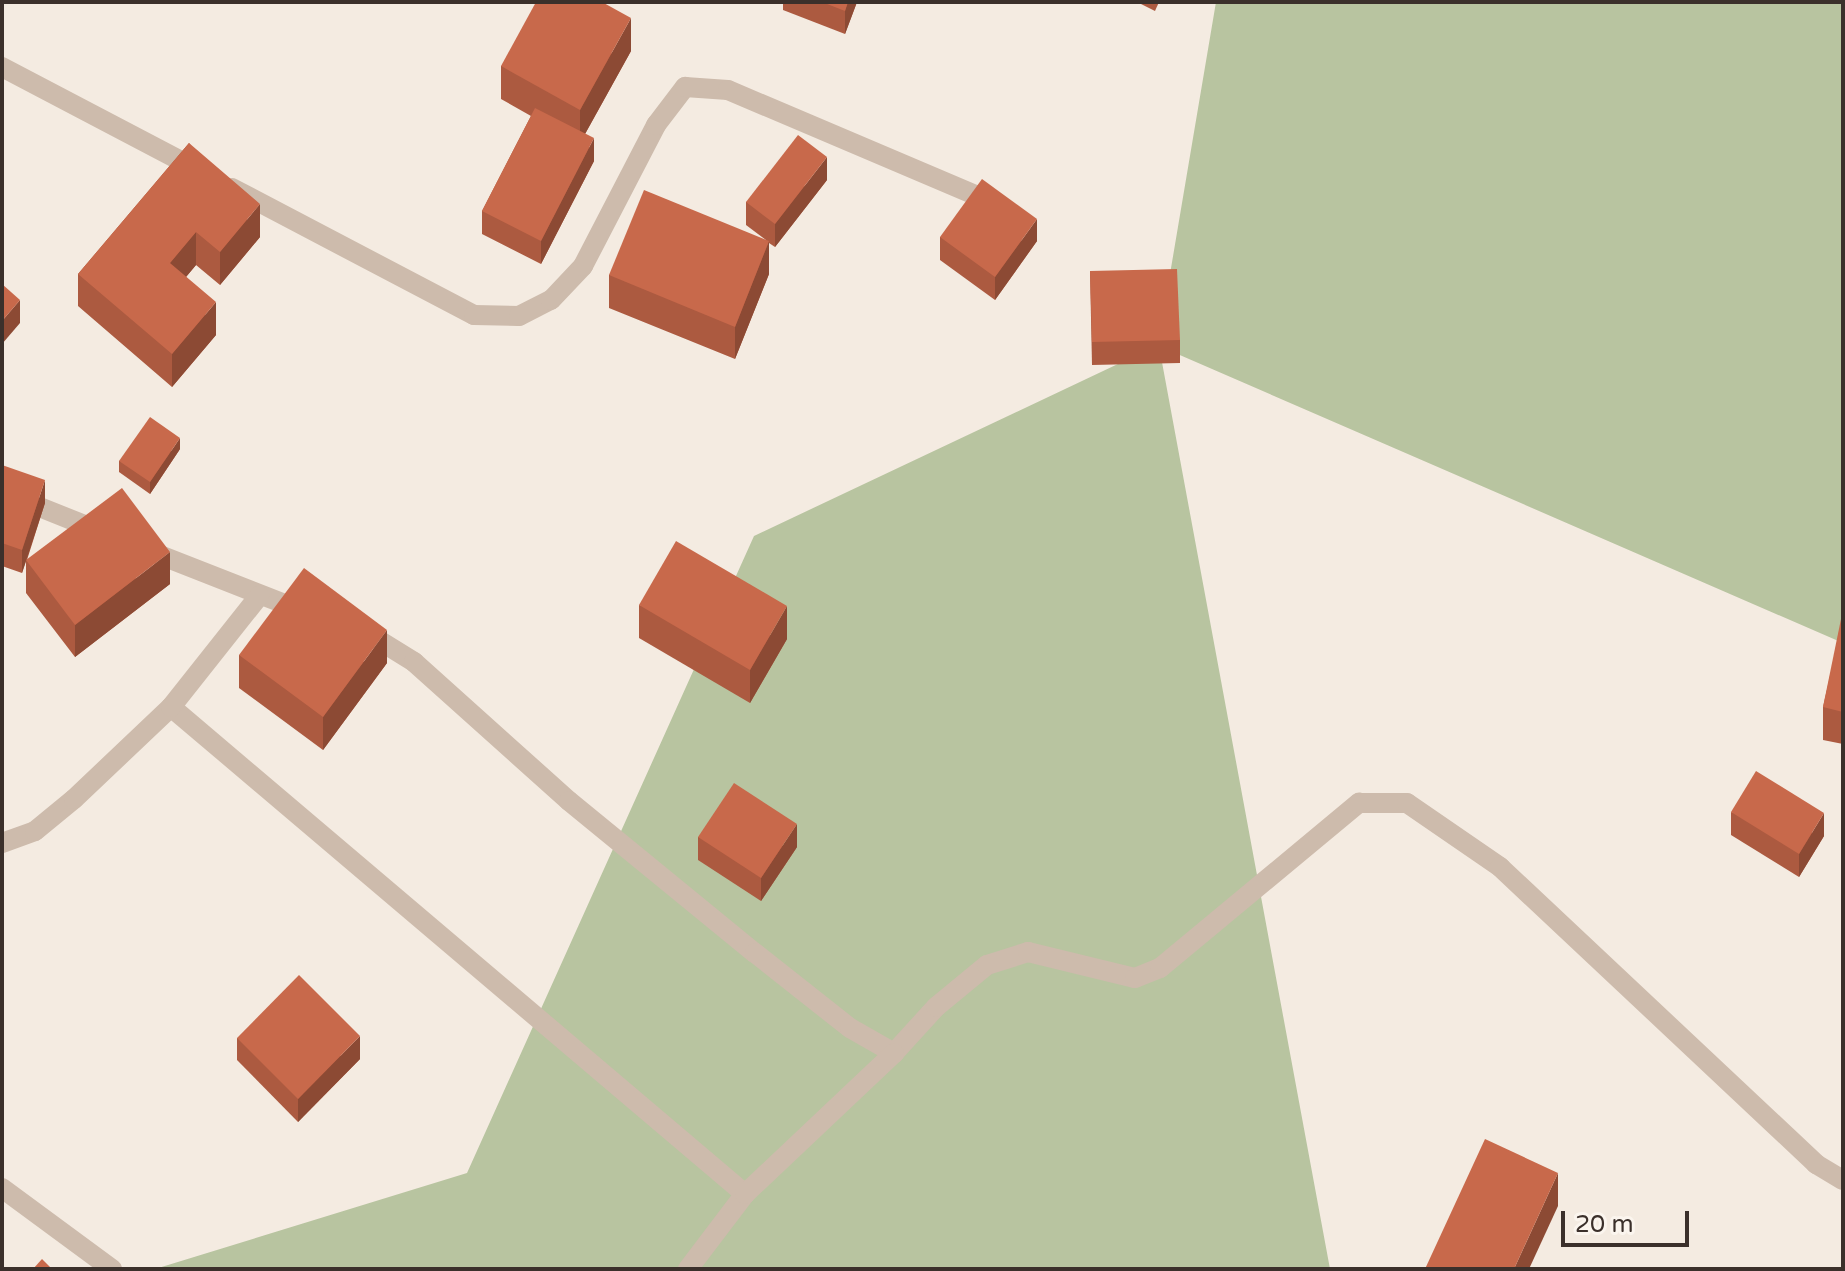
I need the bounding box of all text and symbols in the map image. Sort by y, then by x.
scale bar [1565,1195,1693,1245]
text: 20 m [1575,1210,1633,1239]

